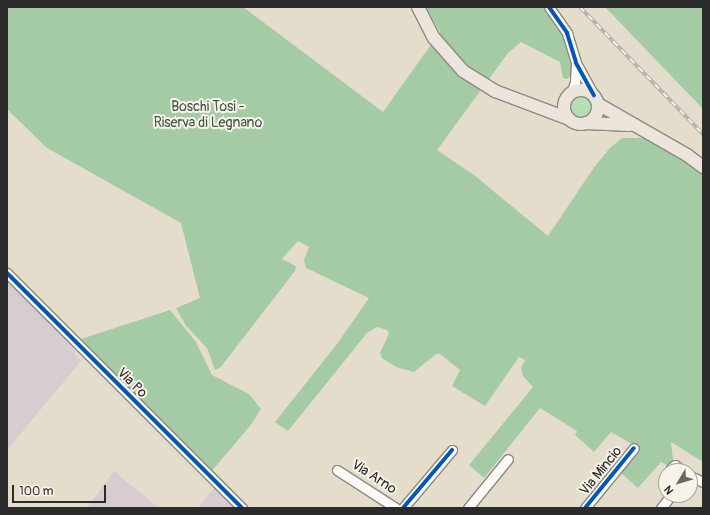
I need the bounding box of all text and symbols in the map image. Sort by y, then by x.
park label: Boschi Tosi - Riserva di Legnano [154,99,262,132]
street label: Via Po [113,364,151,402]
street label: Via Mincio [576,443,626,499]
street label: Via Arno [348,456,400,498]
north arrow [658,463,698,503]
scale bar [14,477,108,503]
text: N [662,483,676,497]
text: 100 m [19,484,53,499]

